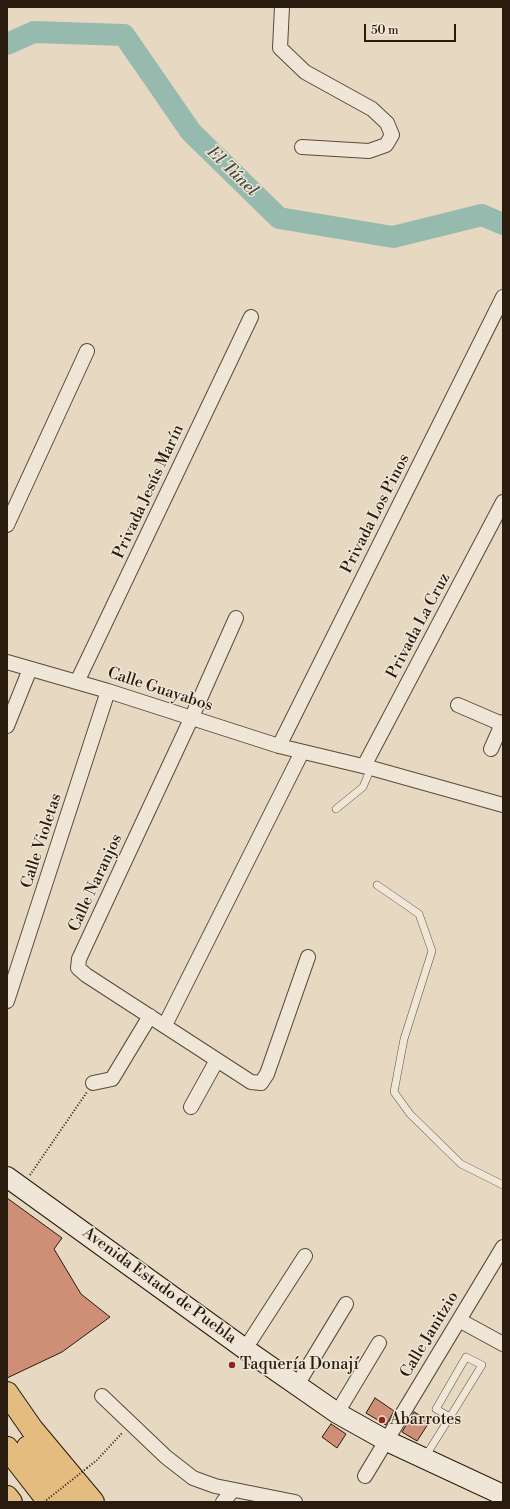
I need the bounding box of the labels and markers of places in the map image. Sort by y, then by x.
place label: Taquería Donají [240,1355,359,1375]
marker: Taquería Donají [227,1360,237,1370]
place label: Abarrotes [390,1410,461,1430]
marker: Abarrotes [377,1415,387,1425]

